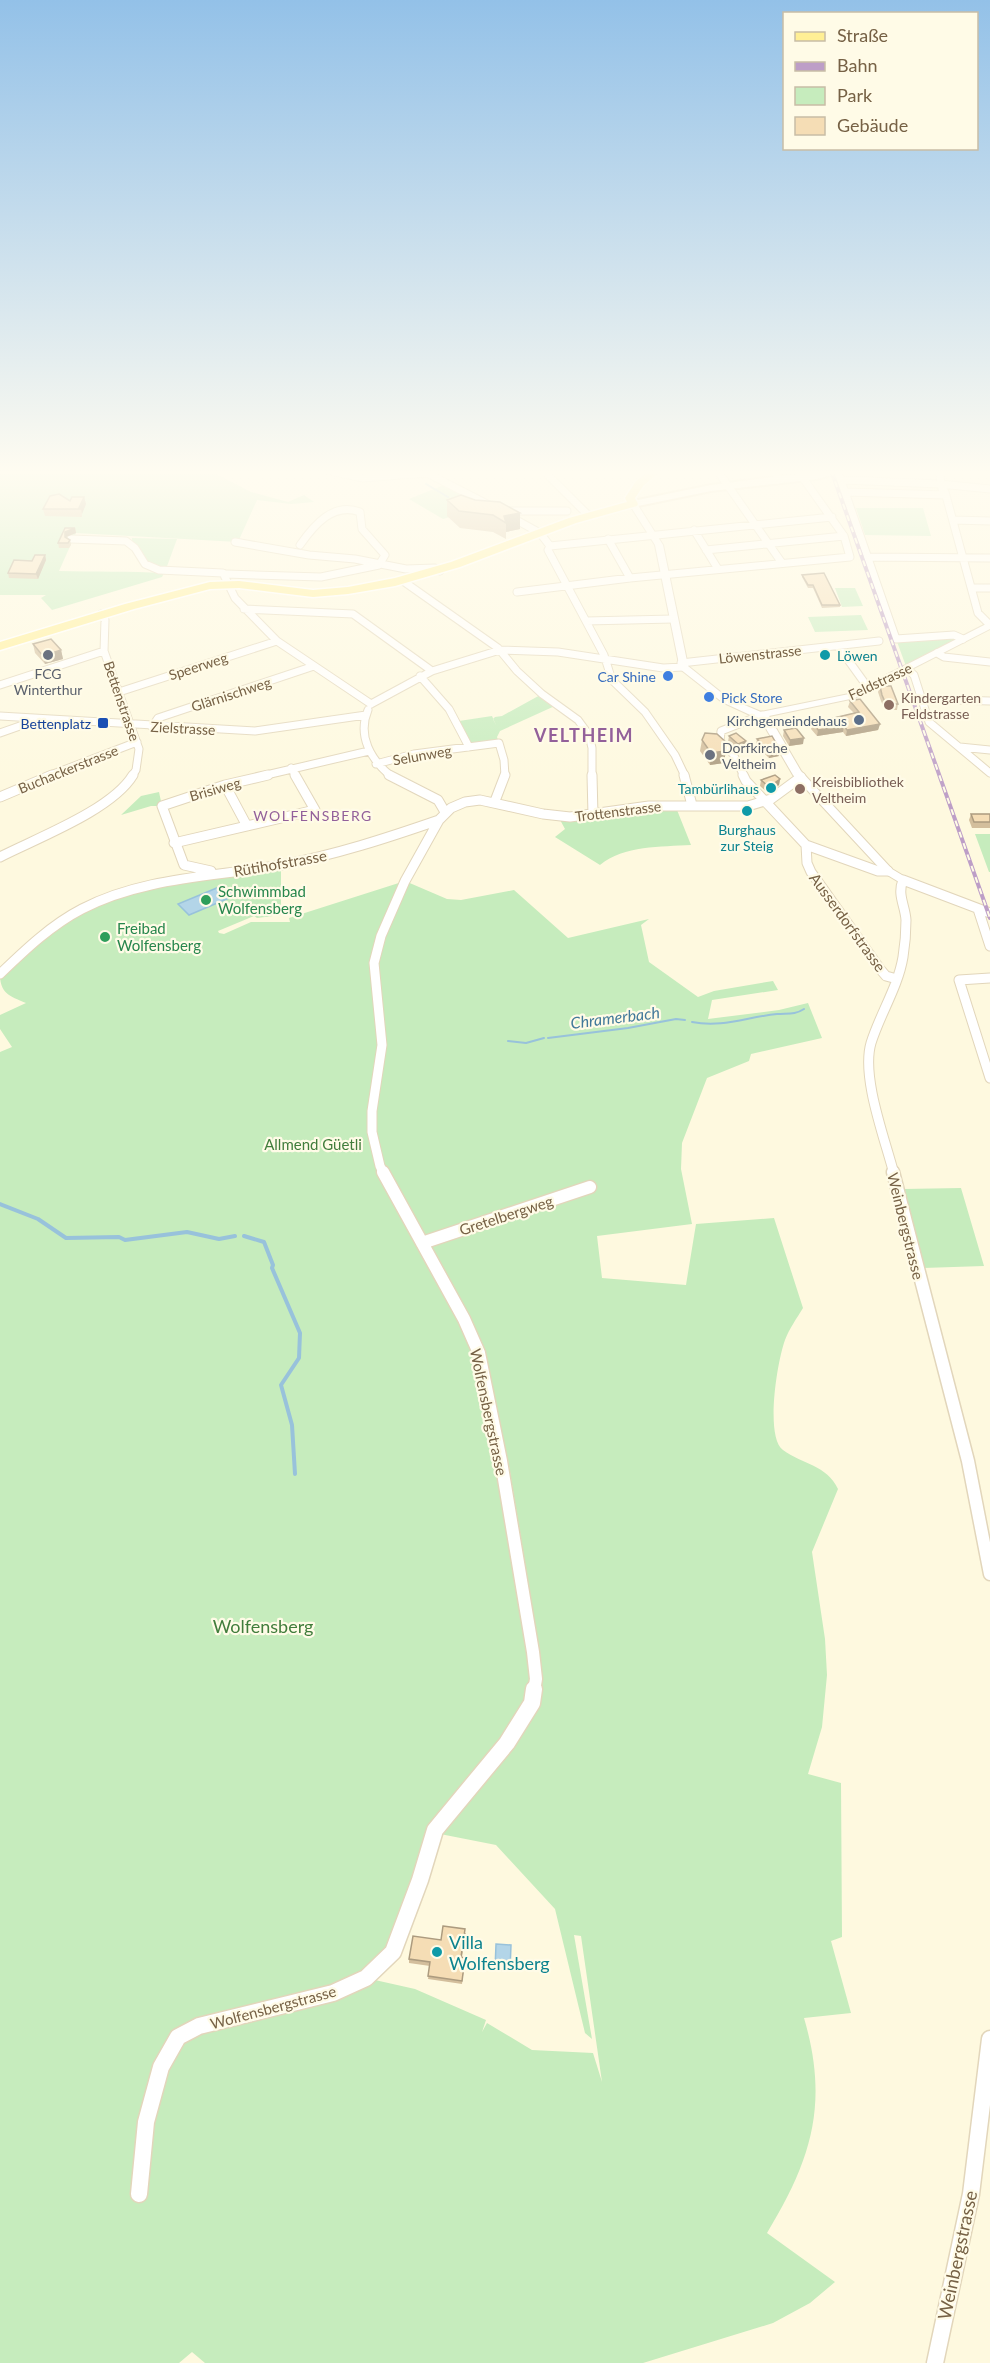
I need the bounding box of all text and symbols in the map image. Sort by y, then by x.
legend [783,12,978,150]
text: Straße [837,24,888,46]
text: Bahn [837,54,878,76]
text: Park [837,84,873,106]
text: Gebäude [837,114,908,136]
street label: Löwenstrasse [718,641,802,667]
place label: Löwen [837,647,878,664]
marker: FCG Winterthur [41,648,55,662]
marker: Löwen [818,648,832,662]
street label: Speerweg [166,649,230,683]
street label: Bettenstrasse [100,659,144,743]
street label: Feldstrasse [845,659,915,703]
place label: FCG Winterthur [14,665,82,698]
place label: Car Shine [597,668,656,685]
marker: Car Shine [661,669,675,683]
street label: Glärnischweg [189,673,273,715]
place label: Pick Store [721,689,783,706]
place label: Kindergarten Feldstrasse [901,689,981,722]
marker: Pick Store [702,690,716,704]
marker: Kindergarten Feldstrasse [882,698,896,712]
place label: Kirchgemeindehaus [727,712,847,729]
marker: Kirchgemeindehaus [852,713,866,727]
place label: Bettenplatz [21,715,91,732]
marker: Bettenplatz [96,716,110,730]
street label: Zielstrasse [150,718,216,738]
district label: VELTHEIM [533,724,634,746]
place label: Dorfkirche Veltheim [722,739,788,772]
street label: Buchackerstrasse [15,741,121,797]
street label: Selunweg [391,741,453,769]
marker: Dorfkirche Veltheim [703,748,717,762]
place label: Kreisbibliothek Veltheim [812,773,905,806]
street label: Brisiweg [187,774,243,804]
place label: Tambürlihaus [678,780,759,797]
marker: Tambürlihaus [764,781,778,795]
marker: Kreisbibliothek Veltheim [793,782,807,796]
street label: Trottenstrasse [574,797,662,825]
marker: Burghaus zur Steig [740,804,754,818]
district label: WOLFENSBERG [253,807,373,824]
place label: Burghaus zur Steig [718,821,776,854]
street label: Rütihofstrasse [232,846,328,880]
street label: Ausserdorfstrasse [806,869,890,975]
place label: Schwimmbad Wolfensberg [218,882,306,917]
marker: Schwimmbad Wolfensberg [199,893,213,907]
place label: Freibad Wolfensberg [117,919,201,954]
marker: Freibad Wolfensberg [98,930,112,944]
water label: Chramerbach [569,1002,661,1032]
park label: Allmend Güetli [264,1135,362,1153]
street label: Weinbergstrasse [884,1171,928,1281]
street label: Gretelbergweg [457,1191,555,1239]
street label: Wolfensbergstrasse [467,1347,511,1477]
park label: Wolfensberg [213,1615,313,1637]
place label: Villa Wolfensberg [449,1931,550,1974]
marker: Villa Wolfensberg [430,1945,444,1959]
street label: Wolfensbergstrasse [208,1982,338,2032]
street label: Weinbergstrasse [933,2188,981,2322]

